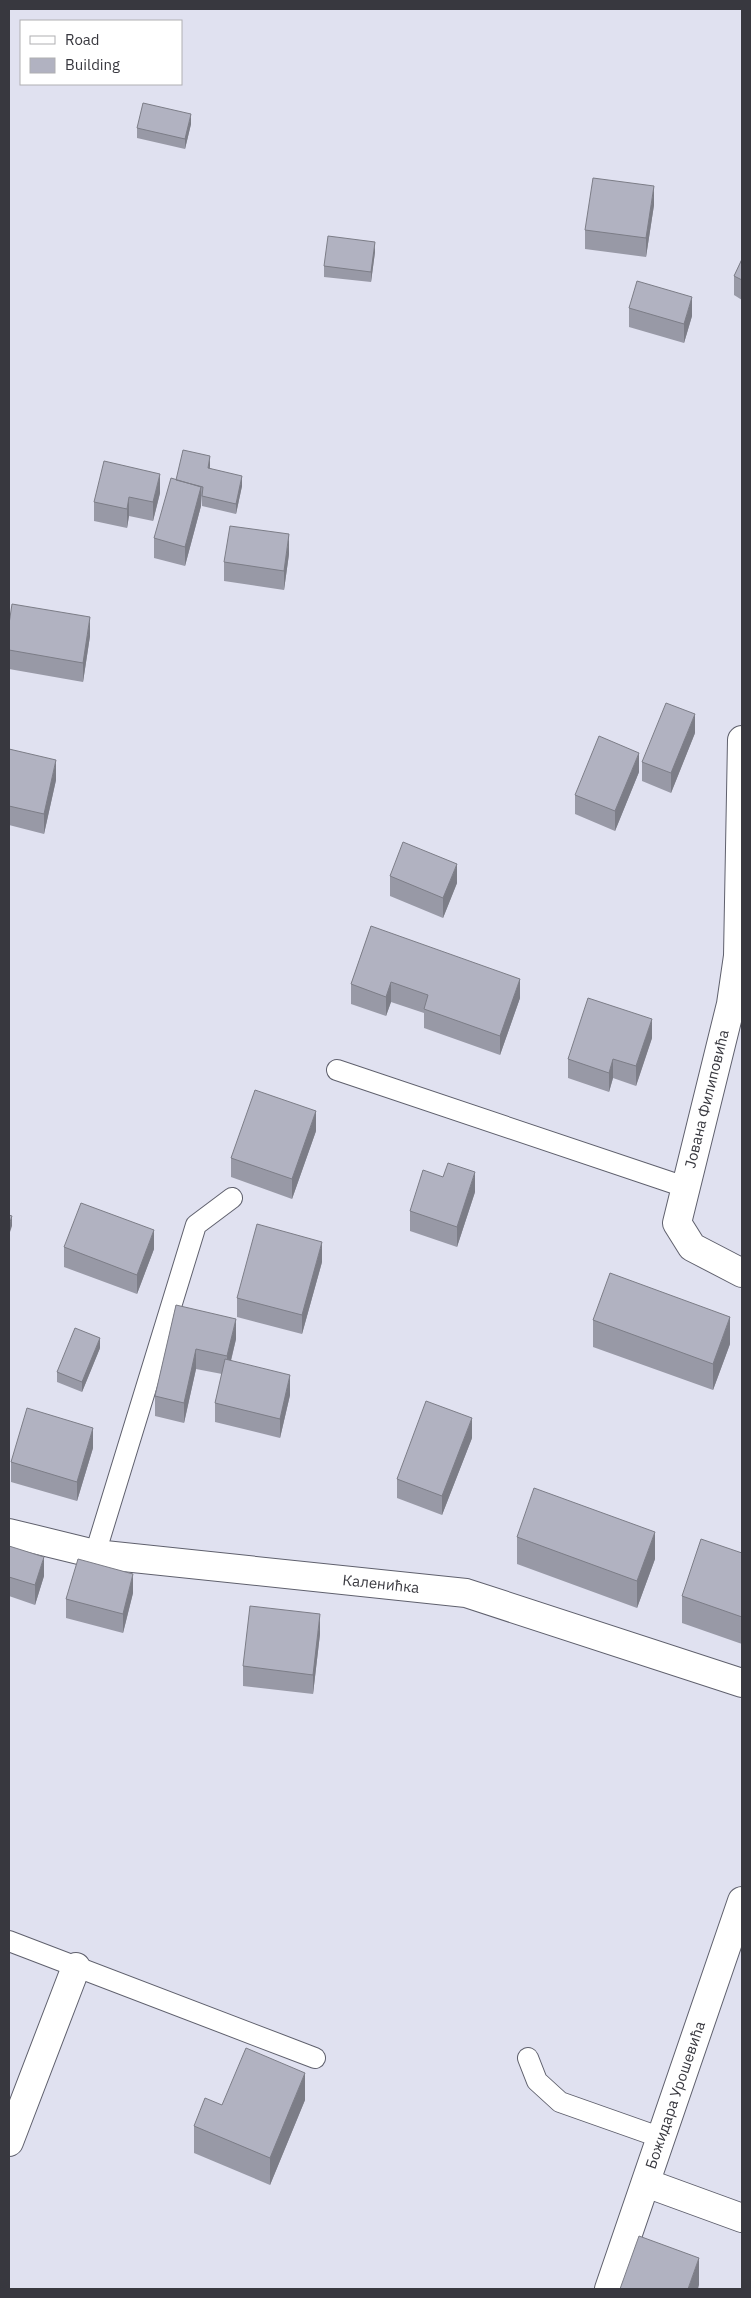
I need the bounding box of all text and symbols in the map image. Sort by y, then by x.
legend [20,20,182,85]
text: Road [65,30,100,49]
text: Building [65,55,120,74]
street label: Јована Филиповића [680,1028,733,1170]
street label: Каленићка [342,1570,420,1597]
street label: Божидара Урошевића [641,2019,709,2171]

